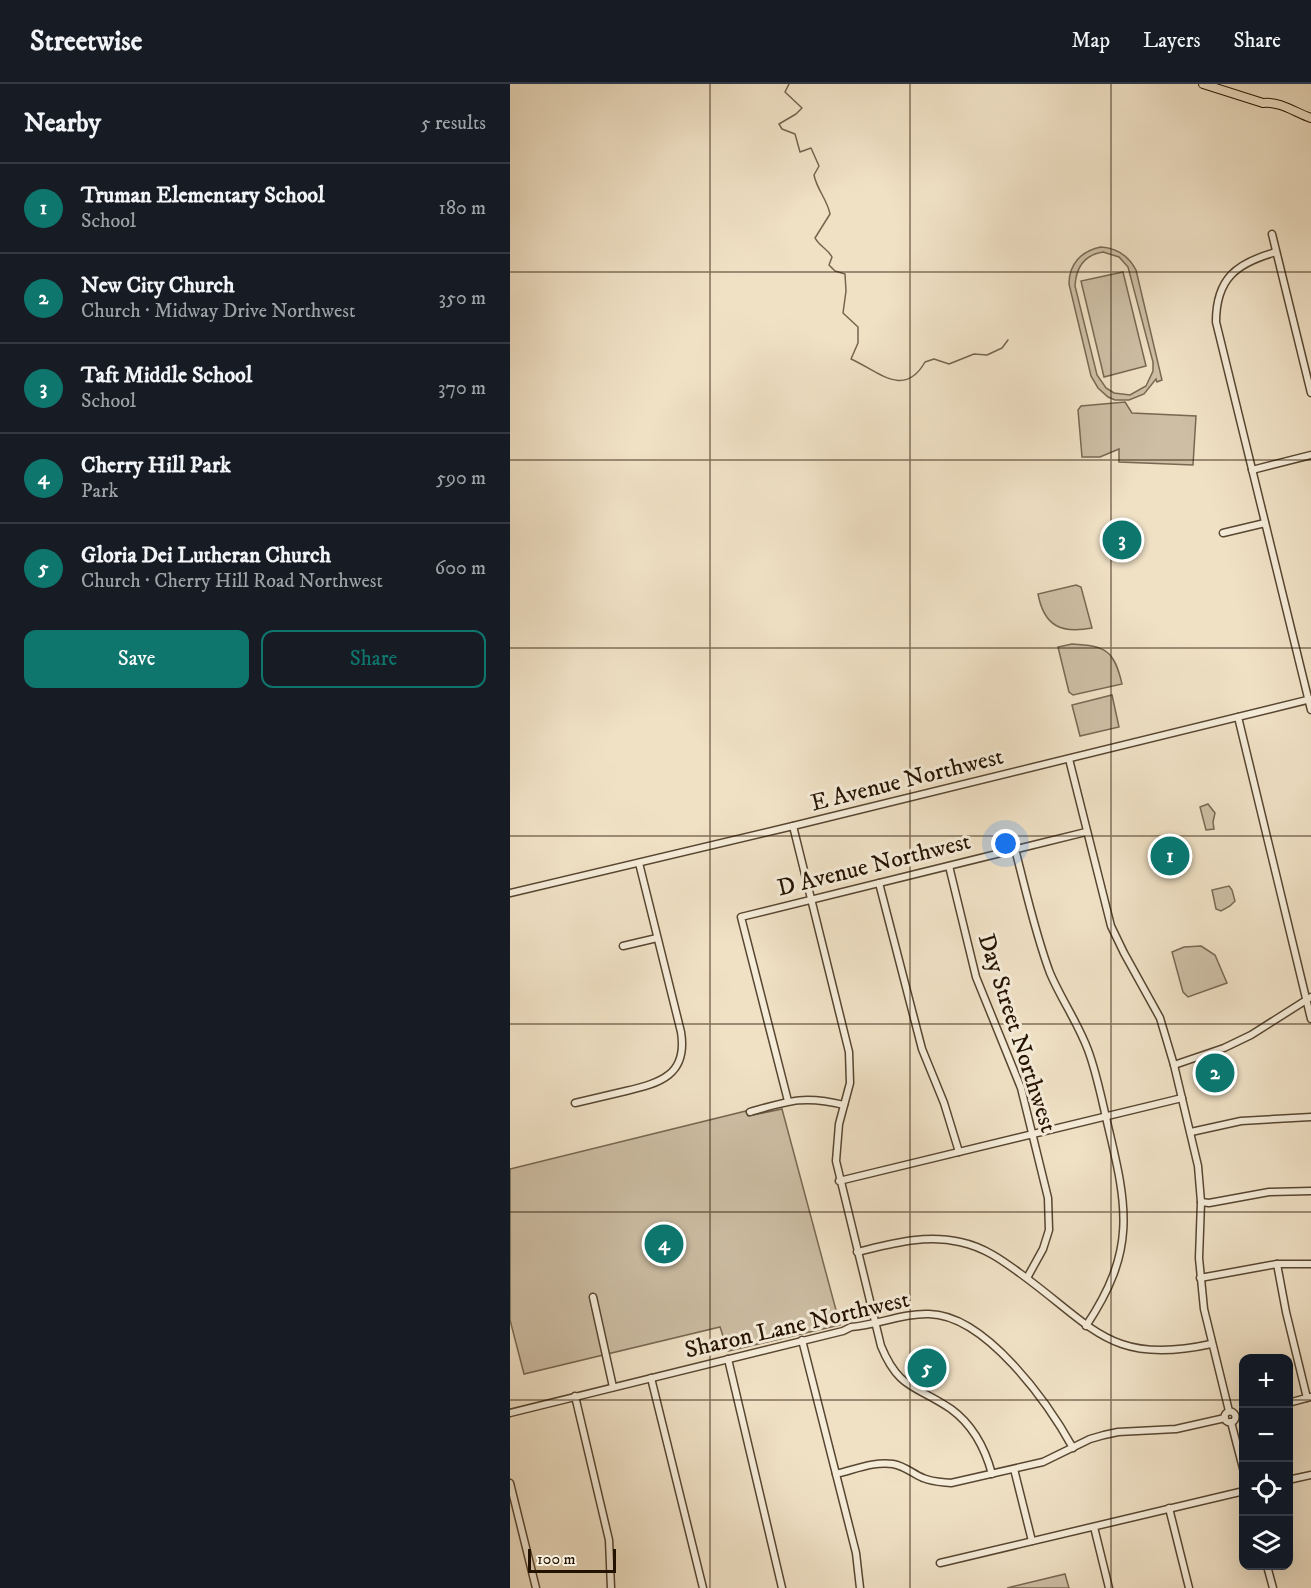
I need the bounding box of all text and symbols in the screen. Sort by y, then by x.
text: Streetwise [30,24,142,59]
text: Map [1071,28,1110,54]
text: Layers [1143,28,1201,54]
text: Share [1234,28,1281,54]
text: Nearby [24,107,101,140]
text: 5 results [421,111,486,136]
text: Truman Elementary School [81,182,325,209]
text: 1 [40,196,47,221]
text: 180 m [439,196,486,221]
text: School [81,209,136,234]
text: New City Church [81,272,235,299]
text: 2 [39,286,48,311]
text: 350 m [439,286,486,311]
text: Church · Midway Drive Northwest [81,299,355,324]
text: Taft Middle School [81,362,252,389]
text: 3 [40,376,47,401]
text: 370 m [438,376,486,401]
text: School [81,389,136,414]
text: Cherry Hill Park [81,452,231,479]
text: 4 [38,466,49,491]
text: 590 m [436,466,486,491]
text: Park [81,479,118,504]
pin: 3 [1102,518,1142,562]
text: Gloria Dei Lutheran Church [81,542,331,569]
text: 5 [39,556,48,581]
text: 600 m [435,556,486,581]
text: Church · Cherry Hill Road Northwest [81,569,383,594]
button: Save [24,630,249,688]
button: Share [261,630,486,688]
street label: E Avenue Northwest [808,742,1007,818]
street label: D Avenue Northwest [774,826,974,904]
your location [991,829,1020,858]
pin: 1 [1150,834,1190,878]
street label: Day Street Northwest [971,930,1063,1136]
pin: 2 [1196,1050,1234,1096]
pin: 4 [644,1222,684,1266]
street label: Sharon Lane Northwest [682,1285,912,1365]
pin: 5 [908,1346,946,1390]
map controls [1239,1354,1293,1570]
button: + [1239,1354,1293,1408]
button: − [1239,1408,1293,1462]
button: locate [1239,1462,1293,1516]
button: layers [1239,1516,1293,1570]
scale bar [528,1546,616,1574]
text: 100 m [537,1549,576,1569]

